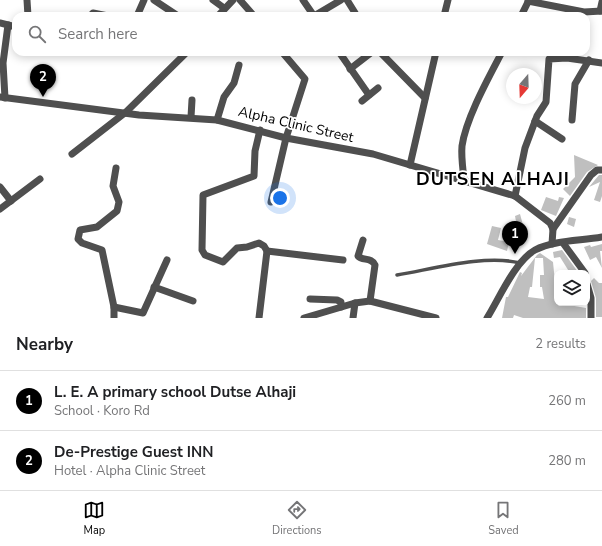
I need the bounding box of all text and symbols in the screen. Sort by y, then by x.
search box [12,12,590,56]
icon: search [26,23,48,45]
text: Search here [58,24,138,44]
pin: 2 [30,64,56,97]
north arrow [506,68,542,104]
street label: Alpha Clinic Street [236,102,355,147]
district label: DUTSEN ALHAJI [416,167,570,191]
your location [270,188,290,208]
pin: 1 [502,221,528,254]
map controls [554,270,590,306]
button: layers [554,270,590,306]
text: Nearby [16,333,73,356]
text: 2 results [535,335,586,353]
text: L. E. A primary school Dutse Alhaji [54,382,296,402]
text: 1 [25,392,33,410]
text: 260 m [548,392,586,410]
text: School · Koro Rd [54,402,150,420]
text: De-Prestige Guest INN [54,442,213,462]
text: 2 [25,452,33,470]
text: 280 m [548,452,586,470]
text: Hotel · Alpha Clinic Street [54,462,205,480]
tab: Map [83,499,105,538]
tab: Directions [272,499,322,538]
tab: Saved [488,499,519,538]

